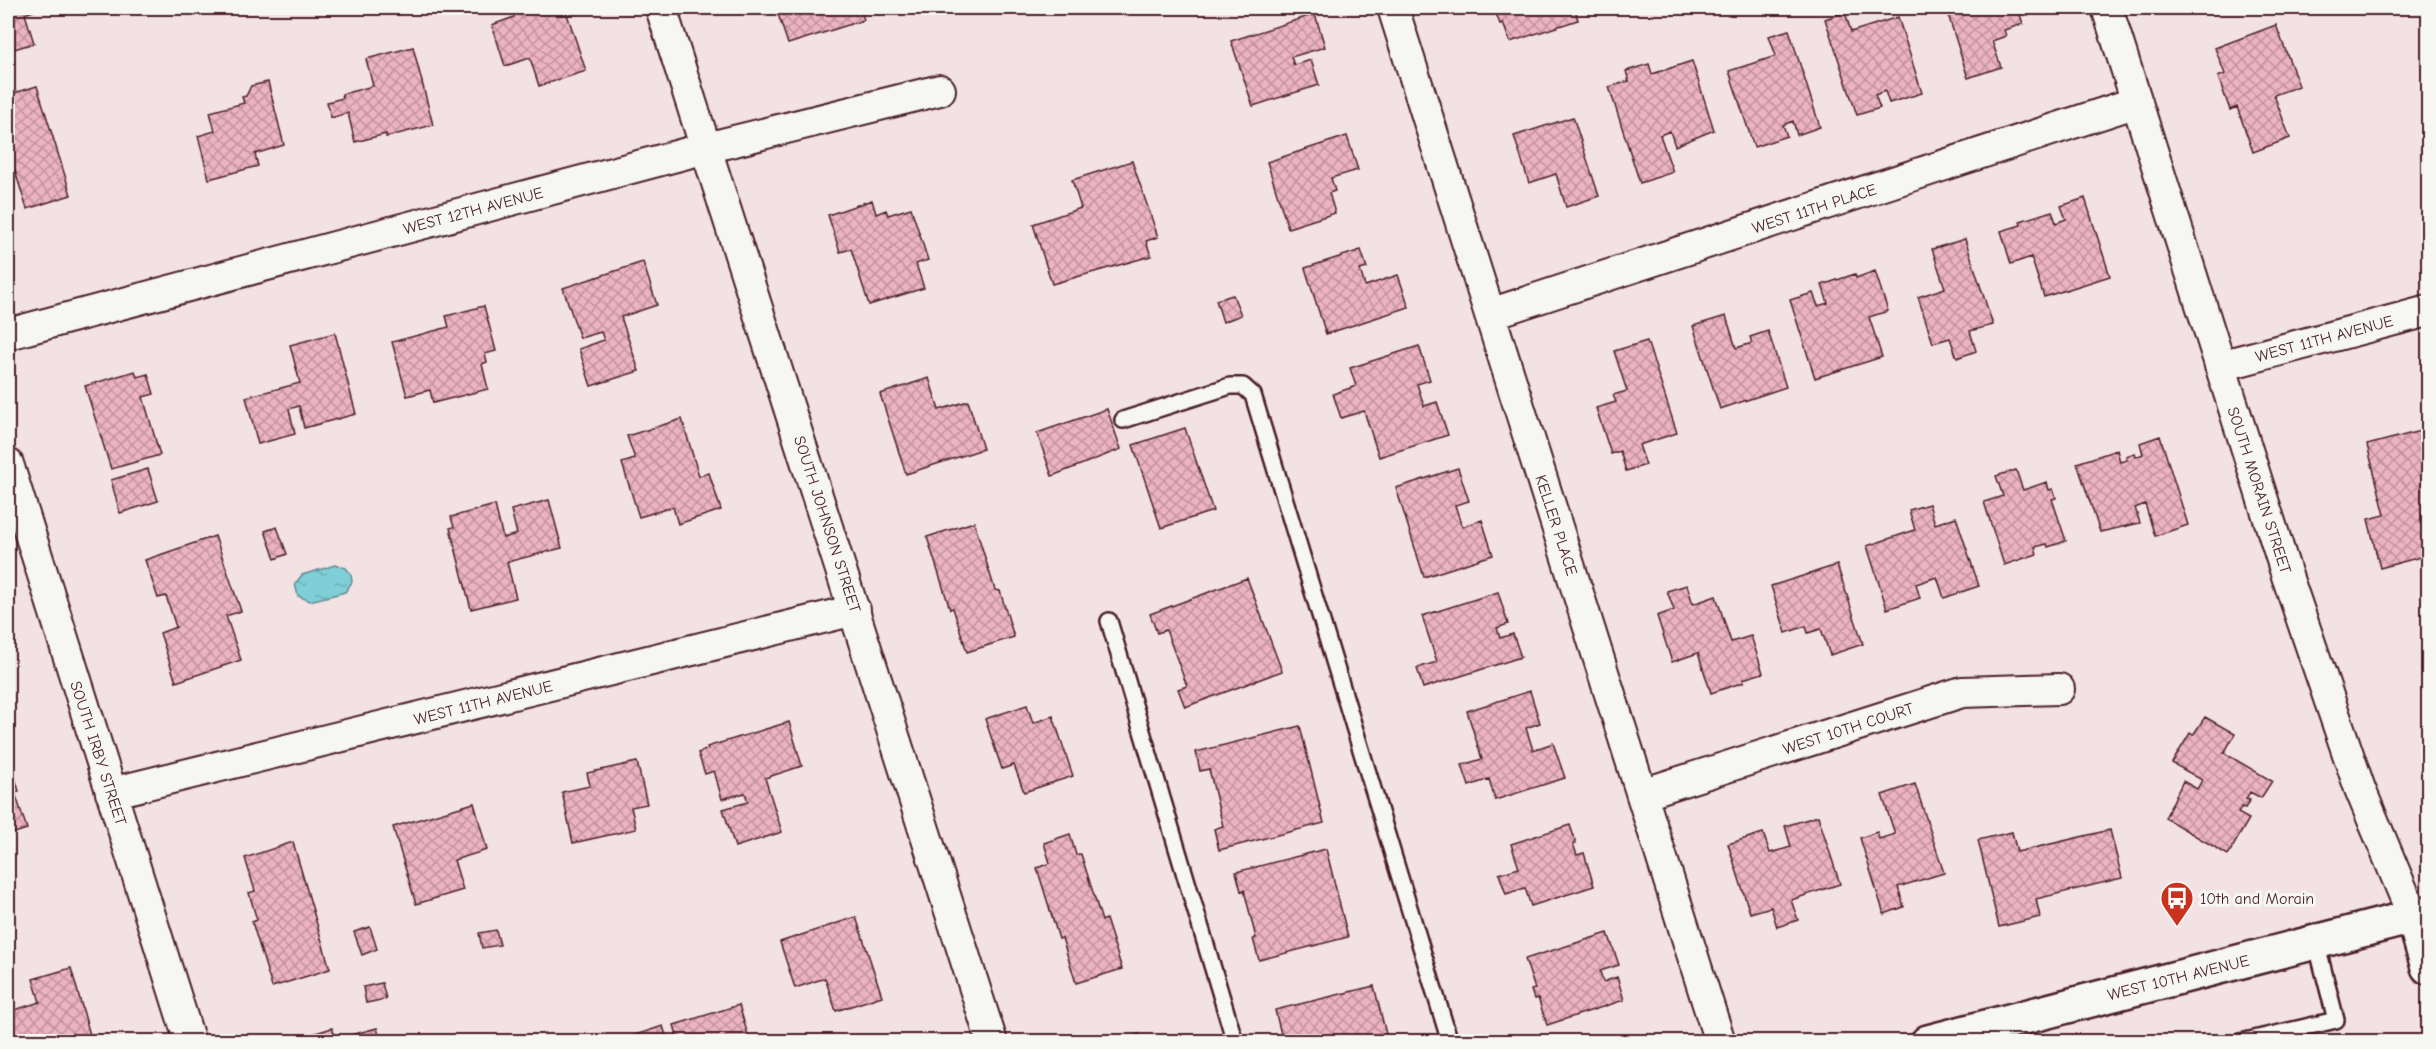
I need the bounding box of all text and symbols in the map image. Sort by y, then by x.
street label: WEST 11TH PLACE [1750,180,1879,238]
street label: WEST 12TH AVENUE [401,184,546,238]
street label: WEST 11TH AVENUE [2253,312,2396,366]
street label: SOUTH MORAIN STREET [2224,405,2295,577]
street label: SOUTH JOHNSON STREET [790,434,864,615]
street label: KELLER PLACE [1531,473,1581,578]
street label: WEST 11TH AVENUE [412,677,555,729]
street label: SOUTH IRBY STREET [66,679,130,828]
street label: WEST 10TH COURT [1781,699,1917,759]
bus stop icon: 10th and Morain [2159,880,2195,927]
place label: 10th and Morain [2200,890,2314,908]
street label: WEST 10TH AVENUE [2105,952,2251,1004]

